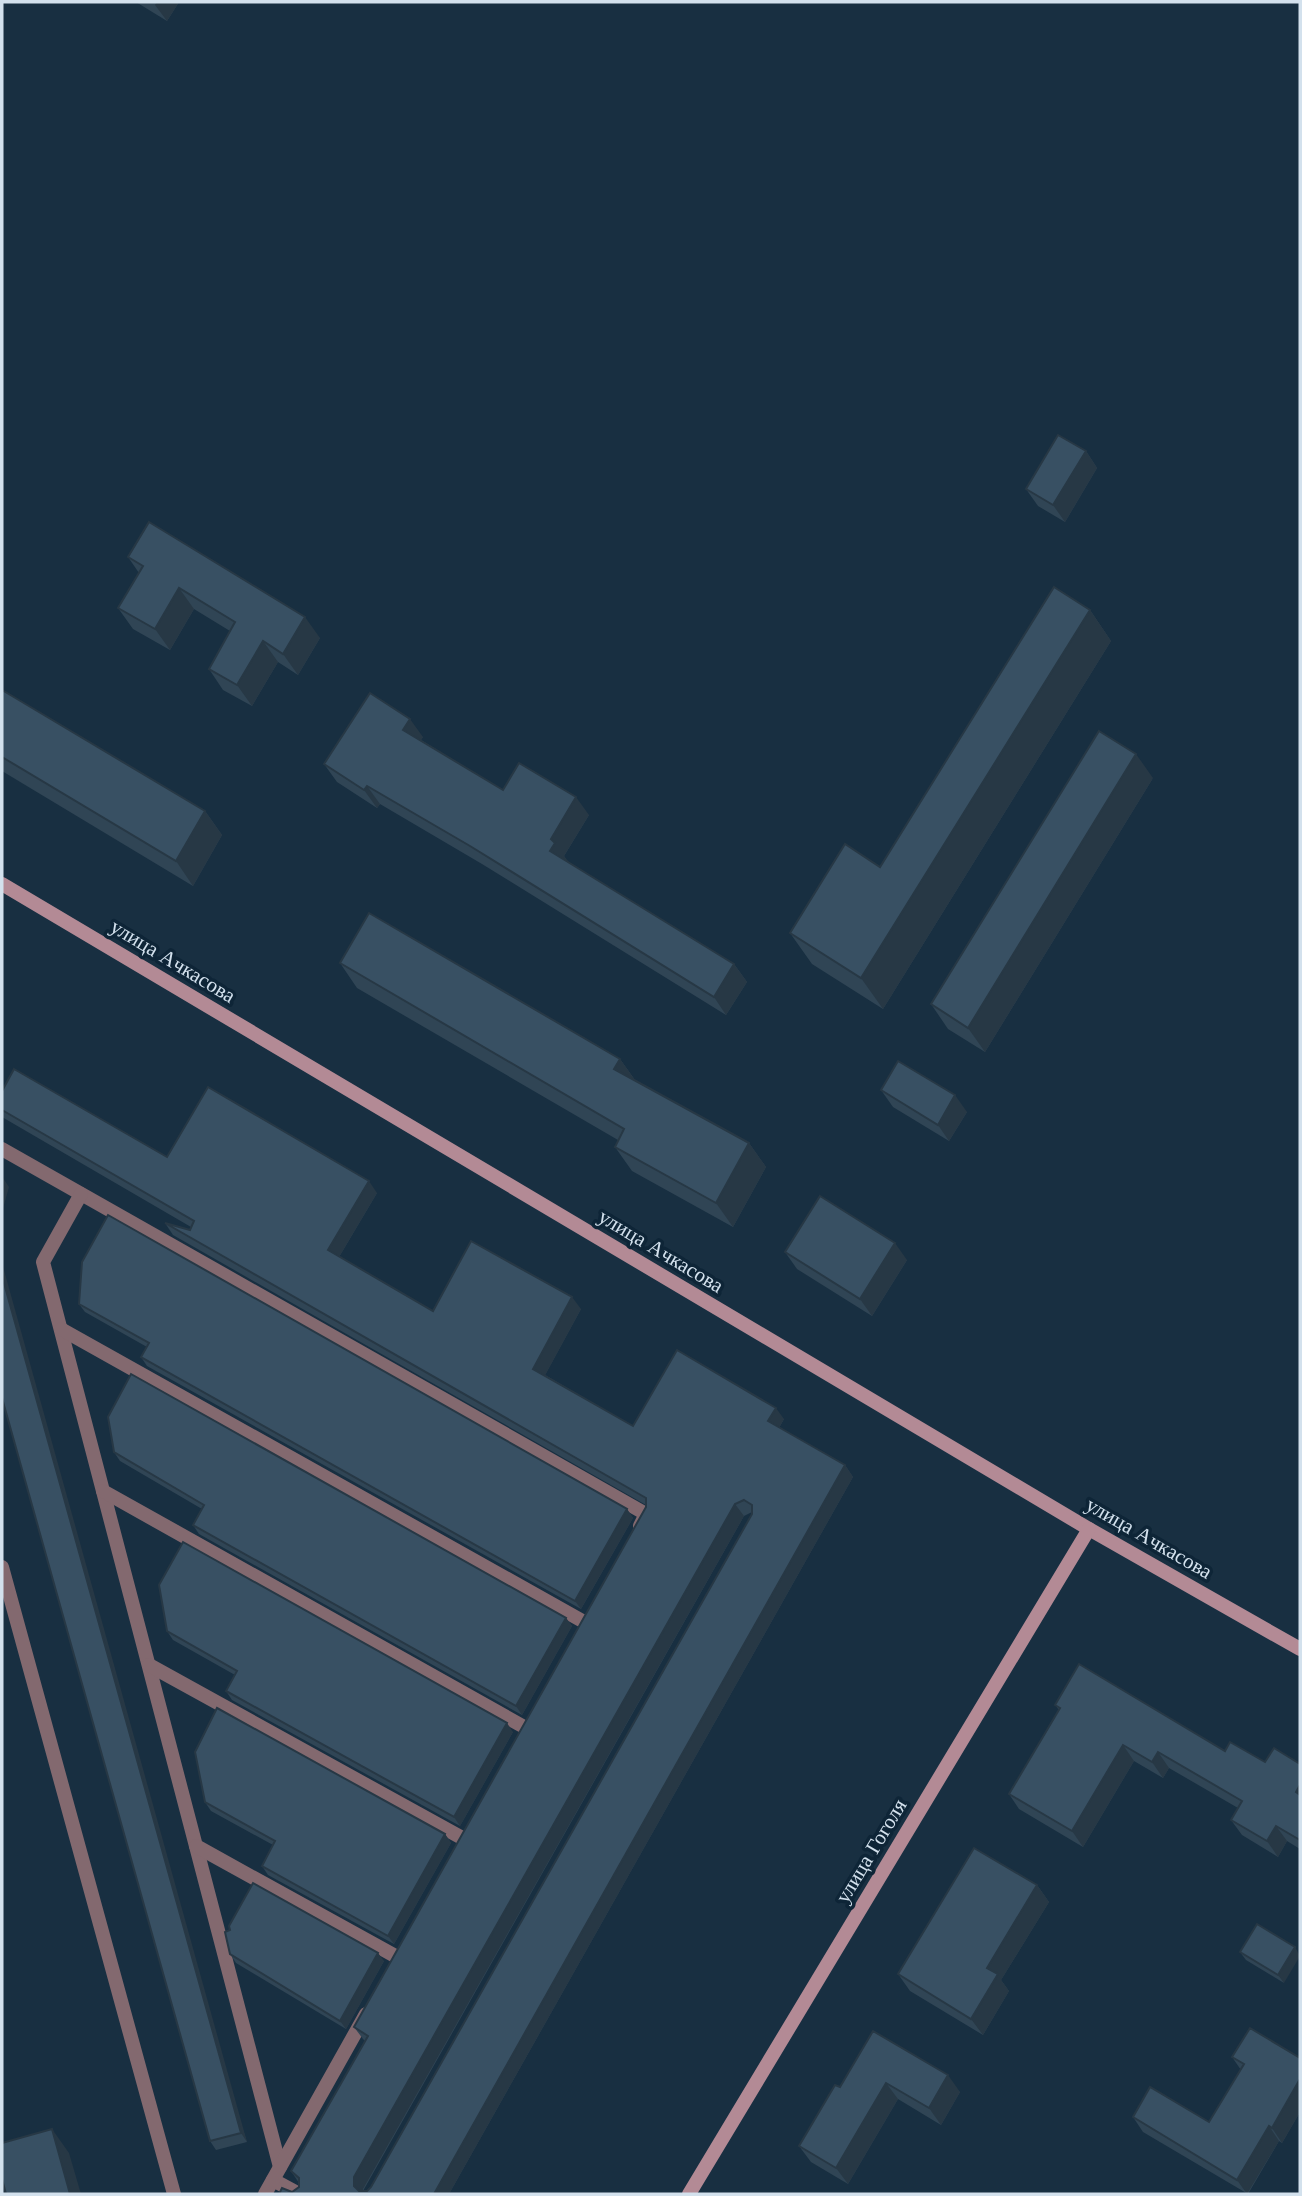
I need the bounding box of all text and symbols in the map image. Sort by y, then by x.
street label: улица Ачкасова [106,913,241,1009]
street label: улица Ачкасова [594,1203,729,1299]
street label: улица Ачкасова [1081,1491,1217,1585]
street label: улица Гоголя [830,1794,912,1908]

